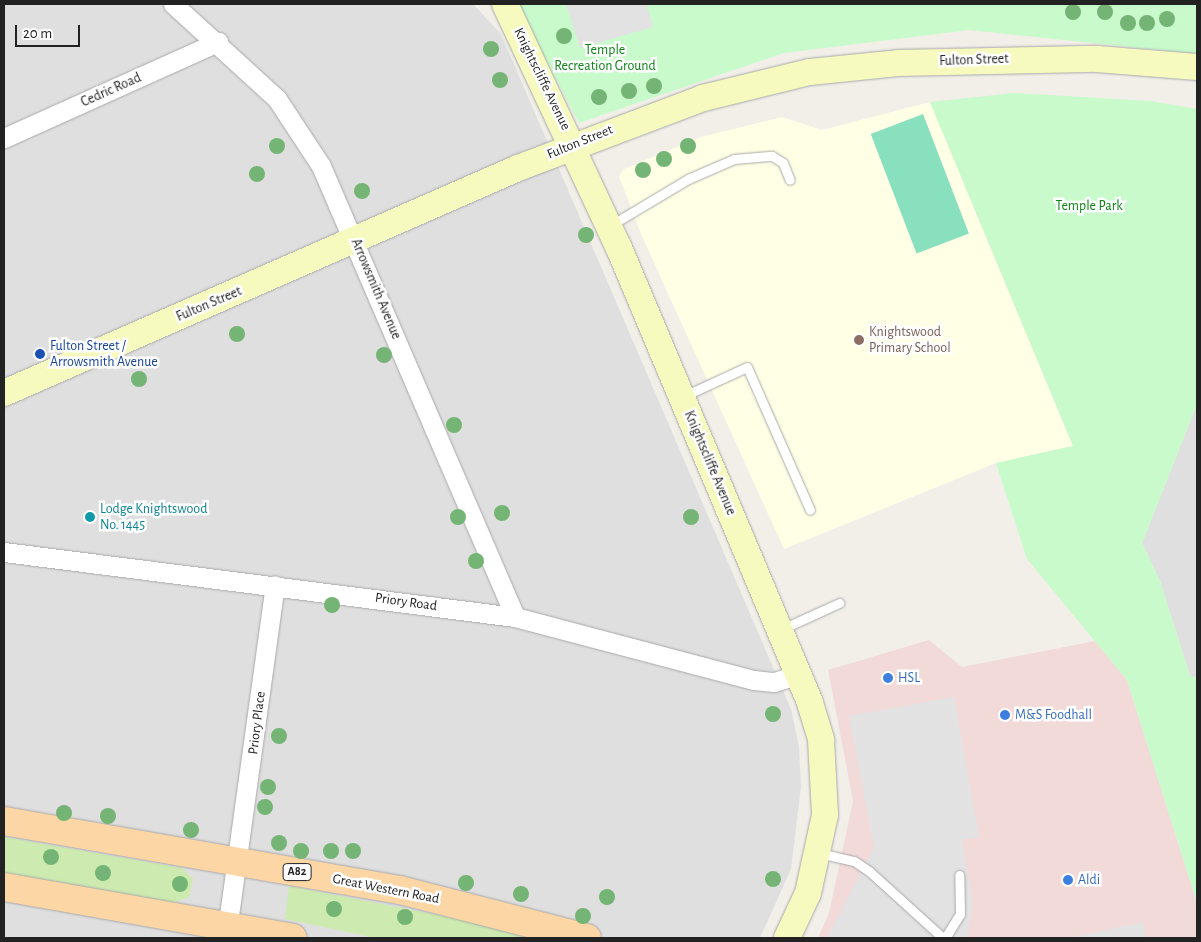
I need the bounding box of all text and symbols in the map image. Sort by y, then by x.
scale bar [18,15,82,47]
street label: Knightscliffe Avenue [510,25,574,133]
text: 20 m [23,26,52,41]
park label: Temple Recreation Ground [554,42,656,74]
street label: Fulton Street [939,50,1009,70]
street label: Cedric Road [78,69,144,111]
street label: Fulton Street [545,121,615,163]
park label: Temple Park [1055,198,1123,214]
street label: Arrowsmith Avenue [347,236,405,342]
street label: Fulton Street [174,283,244,325]
place label: Knightswood Primary School [869,324,951,357]
marker: Knightswood Primary School [853,334,865,346]
place label: Fulton Street / Arrowsmith Avenue [50,338,158,371]
marker: Fulton Street / Arrowsmith Avenue [34,348,46,360]
street label: Knightscliffe Avenue [680,408,740,518]
place label: Lodge Knightswood No. 1445 [100,501,207,534]
marker: Lodge Knightswood No. 1445 [84,511,96,523]
street label: Priory Road [374,589,438,615]
place label: HSL [898,670,920,686]
marker: HSL [882,672,894,684]
street label: Priory Place [245,690,269,756]
place label: M&S Foodhall [1015,707,1092,723]
marker: M&S Foodhall [999,709,1011,721]
road number: A82 [282,862,312,882]
street label: Great Western Road [331,870,441,908]
place label: Aldi [1078,872,1100,888]
marker: Aldi [1062,874,1074,886]

